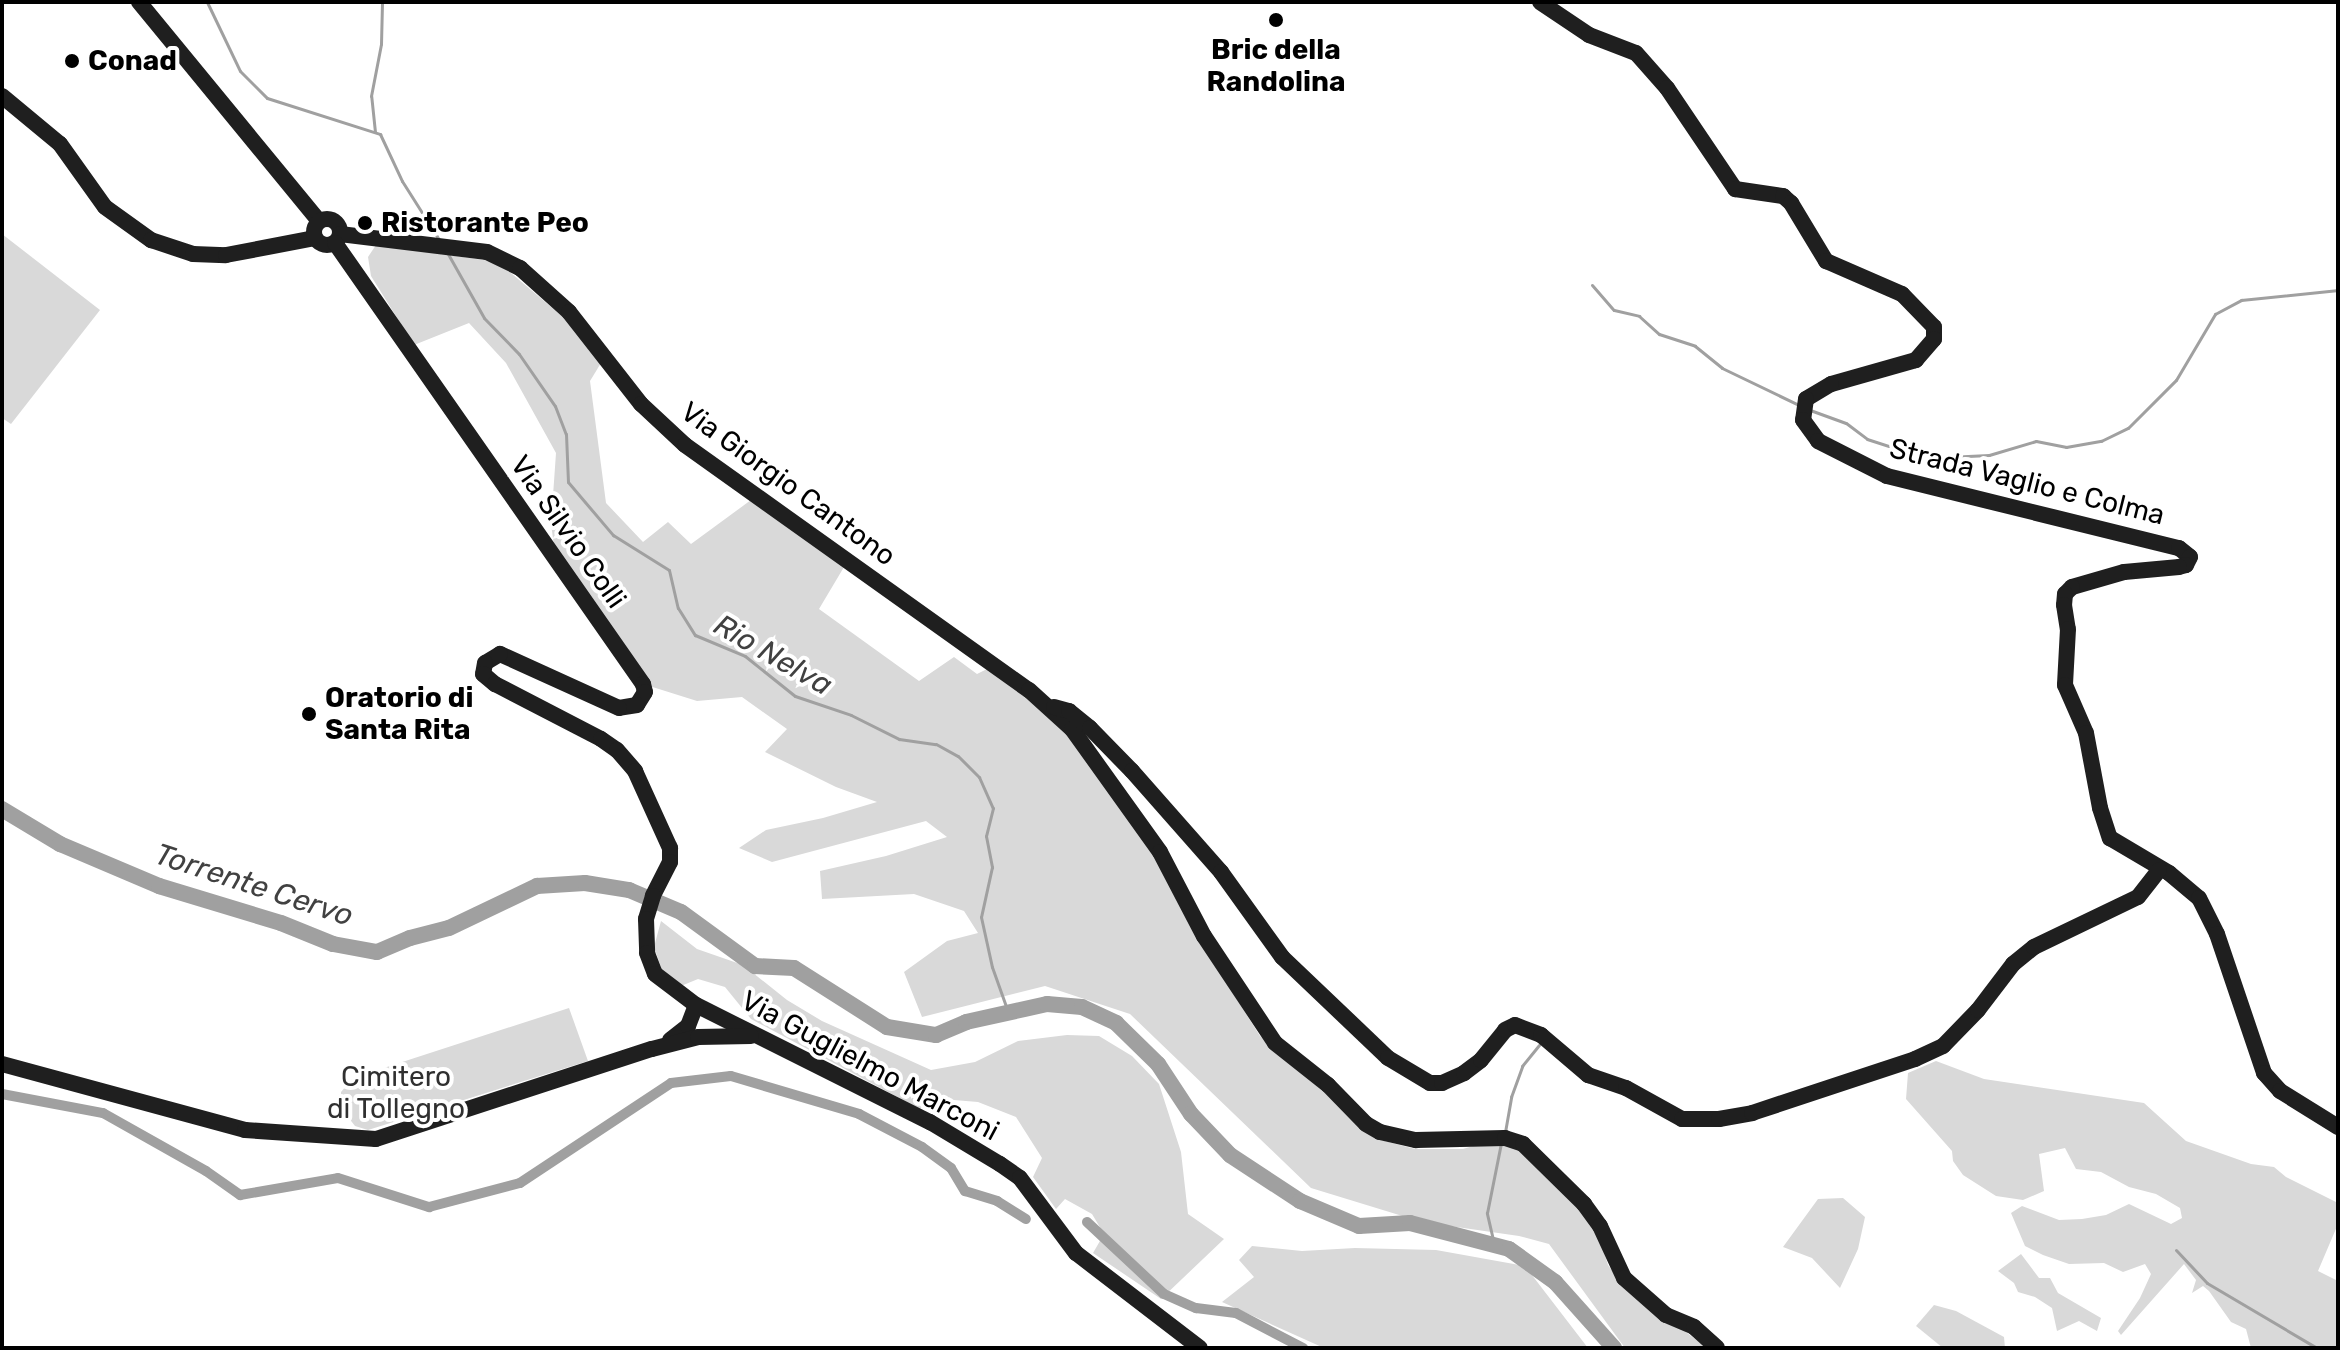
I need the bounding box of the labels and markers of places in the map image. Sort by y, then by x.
marker: Bric della Randolina [1267,11,1285,29]
place label: Bric della Randolina [1206,33,1346,99]
place label: Conad [88,44,177,78]
marker: Conad [63,52,81,70]
place label: Ristorante Peo [381,206,589,240]
marker: Ristorante Peo [356,214,374,232]
place label: Oratorio di Santa Rita [325,681,473,747]
marker: Oratorio di Santa Rita [300,705,318,723]

